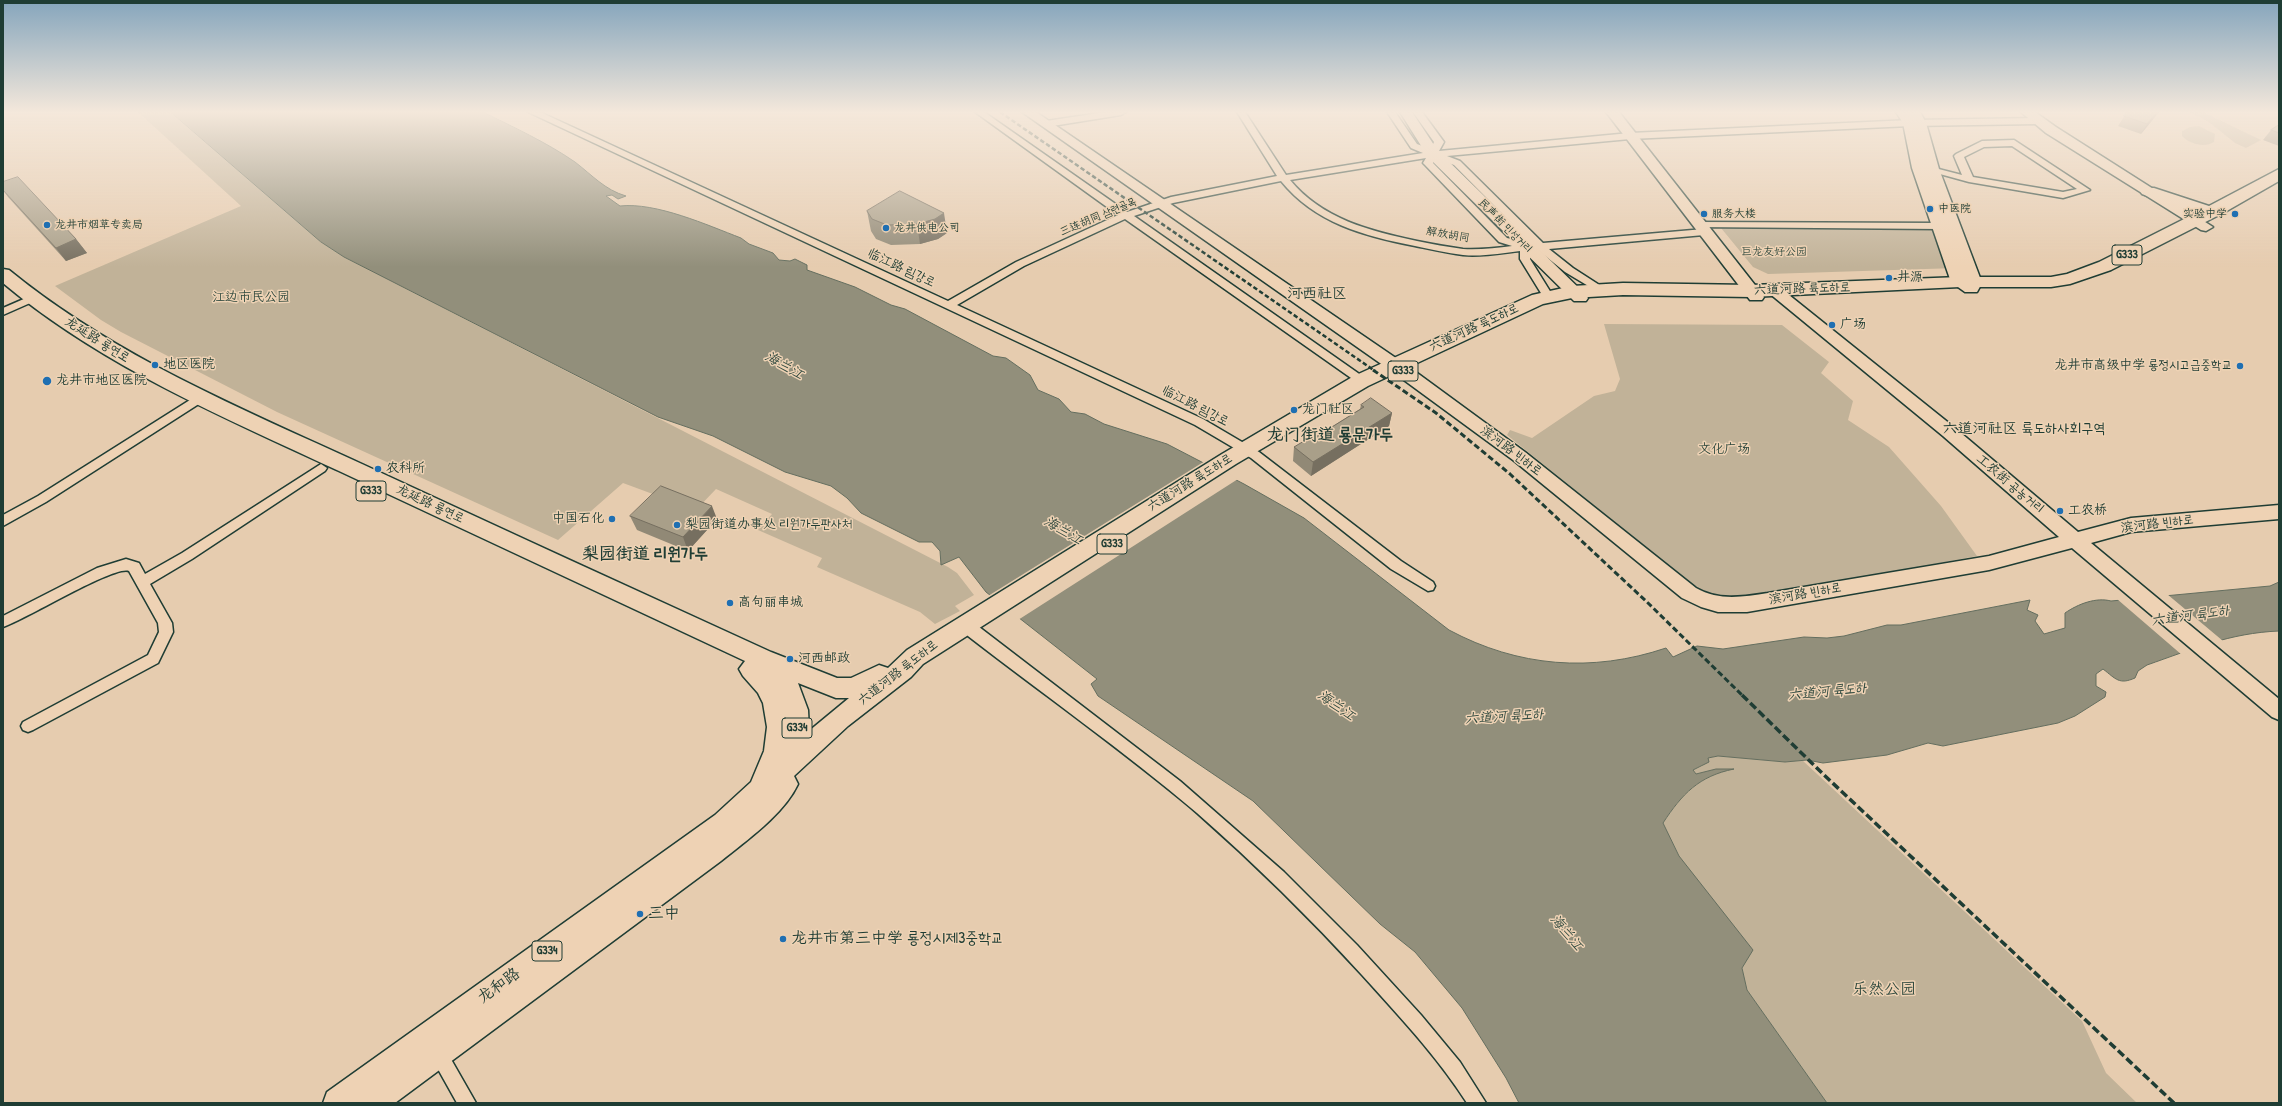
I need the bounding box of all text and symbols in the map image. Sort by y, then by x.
street label: 三连胡同 삼련골목 [1058,195,1138,239]
street label: 民声街 민성거리 [1475,196,1535,256]
place label: 中医院 [1938,202,1971,216]
marker: 中医院 [1925,204,1935,214]
place label: 服务大楼 [1712,207,1756,221]
place label: 实验中学 [2183,207,2227,221]
marker: 服务大楼 [1699,209,1709,219]
marker: 实验中学 [2230,209,2240,219]
place label: 龙井市烟草专卖局 [55,218,143,232]
marker: 龙井市烟草专卖局 [42,220,52,230]
place label: 龙井供电公司 [894,221,960,235]
marker: 龙井供电公司 [881,223,891,233]
street label: 解放胡同 [1425,225,1471,245]
street label: 临江路 림강로 [864,245,938,291]
park label: 巨龙友好公园 [1741,245,1807,259]
road number: G333 [2112,245,2142,265]
place label: 井源 [1897,270,1923,286]
marker: 井源 [1884,273,1894,283]
street label: 六道河路 륙도하로 [1753,280,1851,298]
district label: 河西社区 [1287,285,1347,303]
park label: 江边市民公园 [212,290,290,306]
street label: 六道河路 륙도하로 [1427,300,1521,356]
street label: 龙延路 룡연로 [62,314,132,366]
place label: 广场 [1840,317,1866,333]
marker: 广场 [1827,320,1837,330]
water label: 海兰江 [762,348,806,384]
place label: 地区医院 [163,357,215,373]
place label: 龙井市高级中学 룡정시고급중학교 [2054,358,2232,374]
marker: 地区医院 [150,360,160,370]
road number: G333 [1388,361,1418,381]
marker: 龙井市高级中学 룡정시고급중학교 [2235,361,2245,371]
place label: 龙井市地区医院 [56,373,147,389]
marker: 龙井市地区医院 [41,375,53,387]
street label: 临江路 림강로 [1159,382,1231,430]
place label: 龙门社区 [1302,402,1354,418]
marker: 龙门社区 [1289,405,1299,415]
district label: 六道河社区 륙도하사회구역 [1943,420,2105,438]
street label: 滨河路 빈하로 [1477,423,1545,479]
district label: 龙门街道 룡문가두 [1267,425,1393,445]
park label: 文化广场 [1698,442,1750,458]
street label: 六道河路 륙도하로 [1145,451,1235,515]
street label: 工农街 공농거리 [1973,451,2047,517]
place label: 农科所 [386,461,425,477]
marker: 农科所 [373,464,383,474]
road number: G333 [356,481,386,501]
street label: 龙延路 룡연로 [393,481,467,527]
place label: 工农桥 [2068,503,2107,519]
marker: 工农桥 [2055,506,2065,516]
place label: 中国石化 [552,511,604,527]
street label: 滨河路 빈하로 [2120,512,2194,536]
water label: 海兰江 [1041,513,1085,549]
marker: 中国石化 [607,514,617,524]
place label: 梨园街道办事处 리원가두판사처 [685,517,852,533]
marker: 梨园街道办事处 리원가두판사처 [672,520,682,530]
road number: G333 [1097,534,1127,554]
district label: 梨园街道 리원가두 [582,544,708,564]
street label: 滨河路 빈하로 [1768,580,1842,608]
place label: 高句丽串城 [738,595,803,611]
marker: 高句丽串城 [725,598,735,608]
water label: 六道河 륙도하 [2150,602,2230,630]
street label: 六道河路 륙도하로 [855,637,941,709]
place label: 河西邮政 [798,651,850,667]
marker: 河西邮政 [785,654,795,664]
water label: 六道河 륙도하 [1787,680,1867,704]
water label: 海兰江 [1314,687,1358,725]
water label: 六道河 륙도하 [1464,706,1544,728]
road number: G334 [782,718,812,738]
place label: 三中 [648,904,680,924]
marker: 三中 [635,909,645,919]
water label: 海兰江 [1546,912,1586,954]
place label: 龙井市第三中学 룡정시제3중학교 [791,929,1004,949]
marker: 龙井市第三中学 룡정시제3중학교 [778,934,788,944]
road number: G334 [532,941,562,961]
street label: 龙和路 [474,964,524,1008]
park label: 乐然公园 [1852,980,1916,1000]

